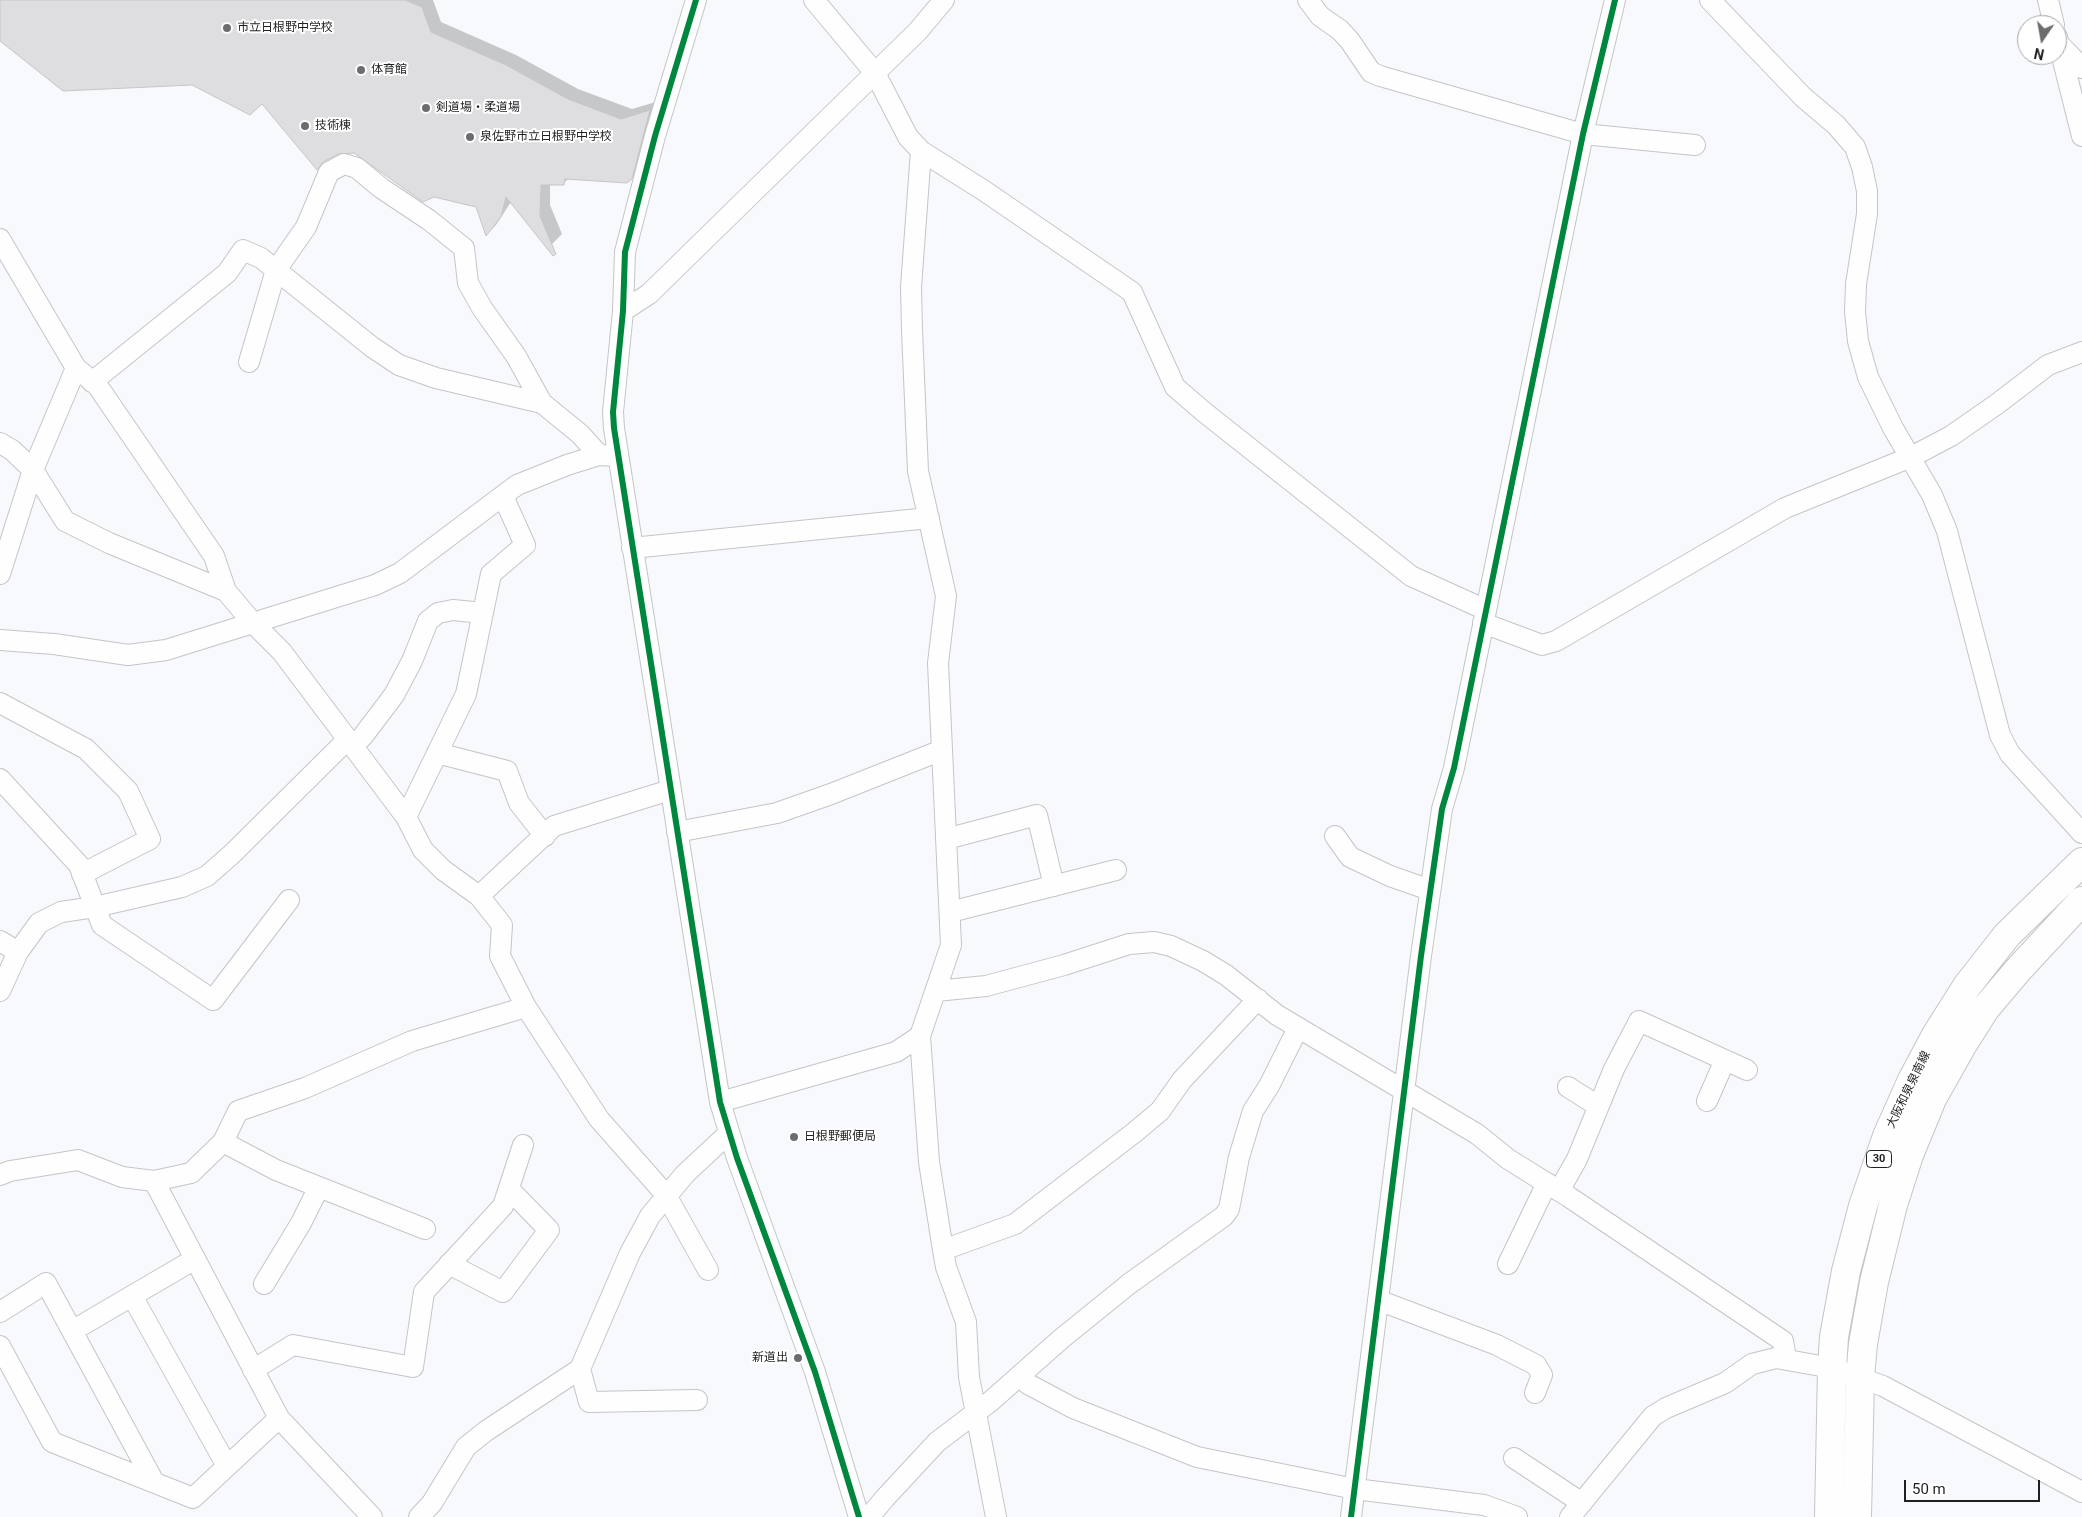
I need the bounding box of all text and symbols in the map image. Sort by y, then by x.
north arrow [2017,15,2067,65]
place label: 市立日根野中学校 [237,21,333,35]
marker: 市立日根野中学校 [221,22,233,34]
text: N [2033,45,2046,63]
place label: 体育館 [371,63,407,77]
marker: 体育館 [355,64,367,76]
place label: 剣道場・柔道場 [436,101,520,115]
marker: 剣道場・柔道場 [420,102,432,114]
place label: 技術棟 [315,119,351,133]
marker: 技術棟 [299,120,311,132]
place label: 泉佐野市立日根野中学校 [480,130,612,144]
marker: 泉佐野市立日根野中学校 [464,131,476,143]
street label: 大阪和泉泉南線 [1884,1049,1934,1131]
place label: 日根野郵便局 [804,1130,876,1144]
marker: 日根野郵便局 [788,1131,800,1143]
road number: 30 [1866,1150,1892,1168]
place label: 新道出 [752,1351,788,1365]
marker: 新道出 [792,1352,804,1364]
scale bar [1907,1470,2043,1502]
text: 50 m [1912,1480,1946,1498]

